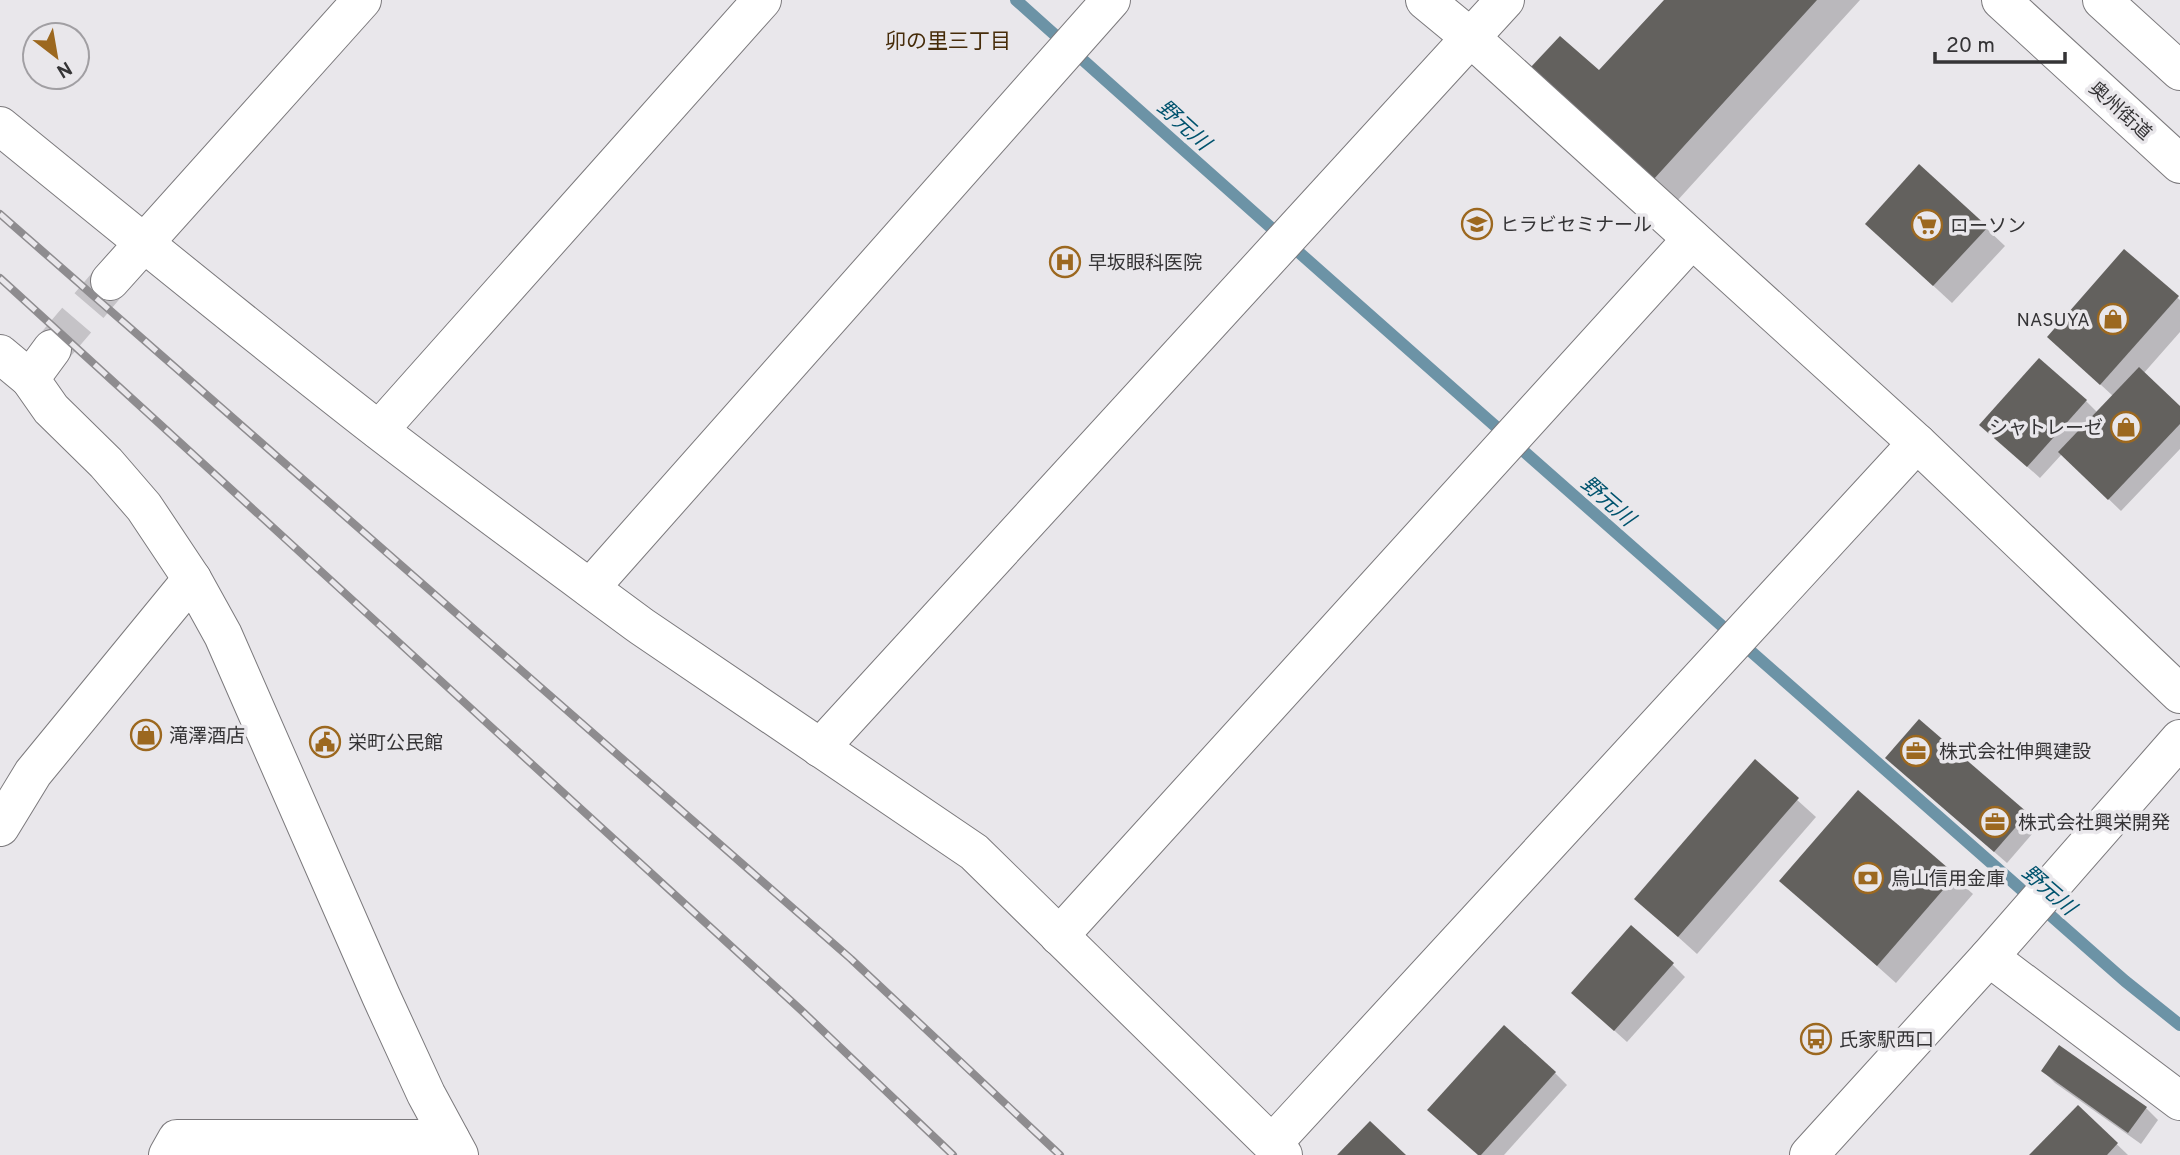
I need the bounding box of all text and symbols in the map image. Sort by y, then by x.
north arrow [21,21,91,91]
scale bar [1935,21,2064,65]
district label: 卯の里三丁目 [885,29,1011,56]
text: 20 m [1946,33,1995,60]
text: N [52,55,76,83]
street label: 奥州街道 [2083,77,2156,146]
water label: 野元川 [1151,95,1217,159]
school or university icon: ヒラビセミナール [1460,207,1494,241]
supermarket icon: ローソン [1910,208,1944,242]
place label: ヒラビセミナール [1500,214,1652,238]
place label: ローソン [1950,215,2026,239]
hospital icon: 早坂眼科医院 [1048,245,1082,279]
place label: 早坂眼科医院 [1088,252,1202,276]
shop icon: NASUYA [2096,302,2130,336]
place label: NASUYA [2017,309,2090,333]
shop icon: シャトレーゼ [2109,410,2143,444]
place label: シャトレーゼ [1989,417,2103,441]
water label: 野元川 [1574,471,1641,534]
shop icon: 滝澤酒店 [129,718,163,752]
place label: 滝澤酒店 [169,725,245,749]
public building icon: 栄町公民館 [308,725,342,759]
place label: 栄町公民館 [348,732,443,756]
office icon: 株式会社伸興建設 [1899,734,1933,768]
place label: 株式会社伸興建設 [1939,741,2091,765]
office icon: 株式会社興栄開発 [1978,805,2012,839]
place label: 株式会社興栄開発 [2018,812,2170,836]
water label: 野元川 [2015,860,2082,923]
bank icon: 烏山信用金庫 [1851,861,1885,895]
place label: 烏山信用金庫 [1891,868,2005,892]
bus stop icon: 氏家駅西口 [1799,1022,1833,1056]
place label: 氏家駅西口 [1839,1029,1934,1053]

